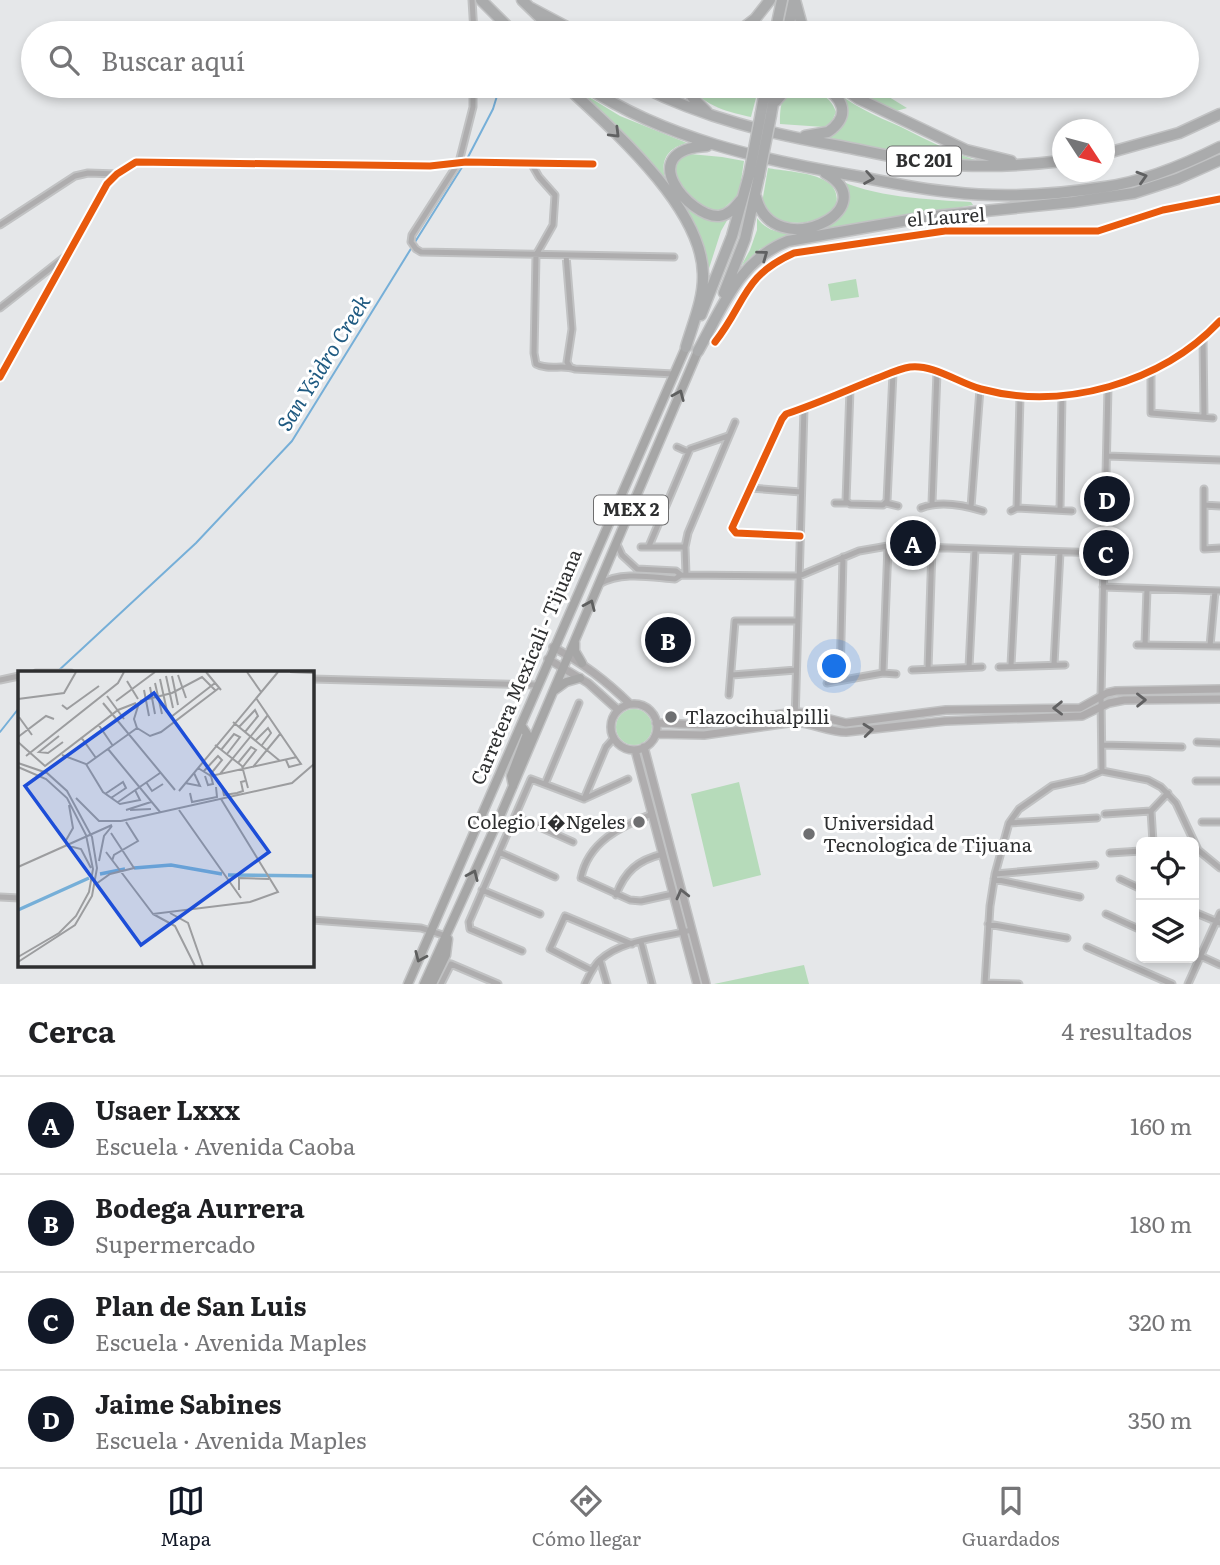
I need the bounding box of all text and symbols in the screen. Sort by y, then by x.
search box [21,21,1199,98]
text: Buscar aquí [101,40,245,79]
icon: search [45,41,83,79]
north arrow [1052,119,1115,182]
one-way arrow [607,125,620,138]
road number: BC 201 [887,146,961,176]
one-way arrow [863,170,875,185]
one-way arrow [1136,170,1148,185]
street label: el Laurel [906,199,986,233]
one-way arrow [755,251,768,263]
water label: San Ysidro Creek [268,287,376,436]
one-way arrow [671,390,685,403]
pin: D [1084,473,1130,525]
road number: MEX 2 [594,496,668,524]
pin: A [890,517,936,569]
pin: C [1083,527,1129,579]
street label: Carretera Mexicali - Tijuana [463,544,588,789]
one-way arrow [582,600,596,612]
pin: B [645,614,691,666]
your location [817,649,851,683]
inset map [18,671,313,967]
one-way arrow [1136,692,1147,708]
one-way arrow [1052,700,1062,716]
place label: Tlazocihualpilli [685,702,829,730]
marker: Tlazocihualpilli [663,709,679,725]
one-way arrow [862,722,874,737]
place label: Colegio I�Ngeles [467,807,625,835]
place label: Universidad Tecnologica de Tijuana [823,808,1033,858]
marker: Colegio I�Ngeles [631,814,647,830]
marker: Universidad Tecnologica de Tijuana [801,826,817,842]
map controls [1136,837,1199,963]
button: locate [1136,837,1199,900]
one-way arrow [465,870,479,882]
one-way arrow [676,888,690,900]
button: layers [1136,900,1199,963]
one-way arrow [414,950,428,962]
text: Cerca [28,1008,115,1052]
text: 4 resultados [1061,1013,1192,1047]
text: Usaer Lxxx [95,1089,240,1128]
text: A [42,1108,60,1142]
text: 160 m [1130,1108,1192,1142]
text: Escuela · Avenida Caoba [95,1128,355,1162]
text: Bodega Aurrera [95,1187,305,1226]
text: B [43,1206,59,1240]
text: 180 m [1130,1206,1192,1240]
text: Supermercado [95,1226,255,1260]
text: Plan de San Luis [95,1285,307,1324]
text: C [43,1304,59,1338]
text: 320 m [1128,1304,1192,1338]
text: Escuela · Avenida Maples [95,1324,366,1358]
text: Jaime Sabines [95,1383,281,1422]
text: D [42,1402,60,1436]
text: 350 m [1128,1402,1192,1436]
text: Escuela · Avenida Maples [95,1422,366,1456]
tab: Mapa [160,1482,211,1552]
tab: Cómo llegar [532,1482,641,1552]
tab: Guardados [962,1482,1060,1552]

